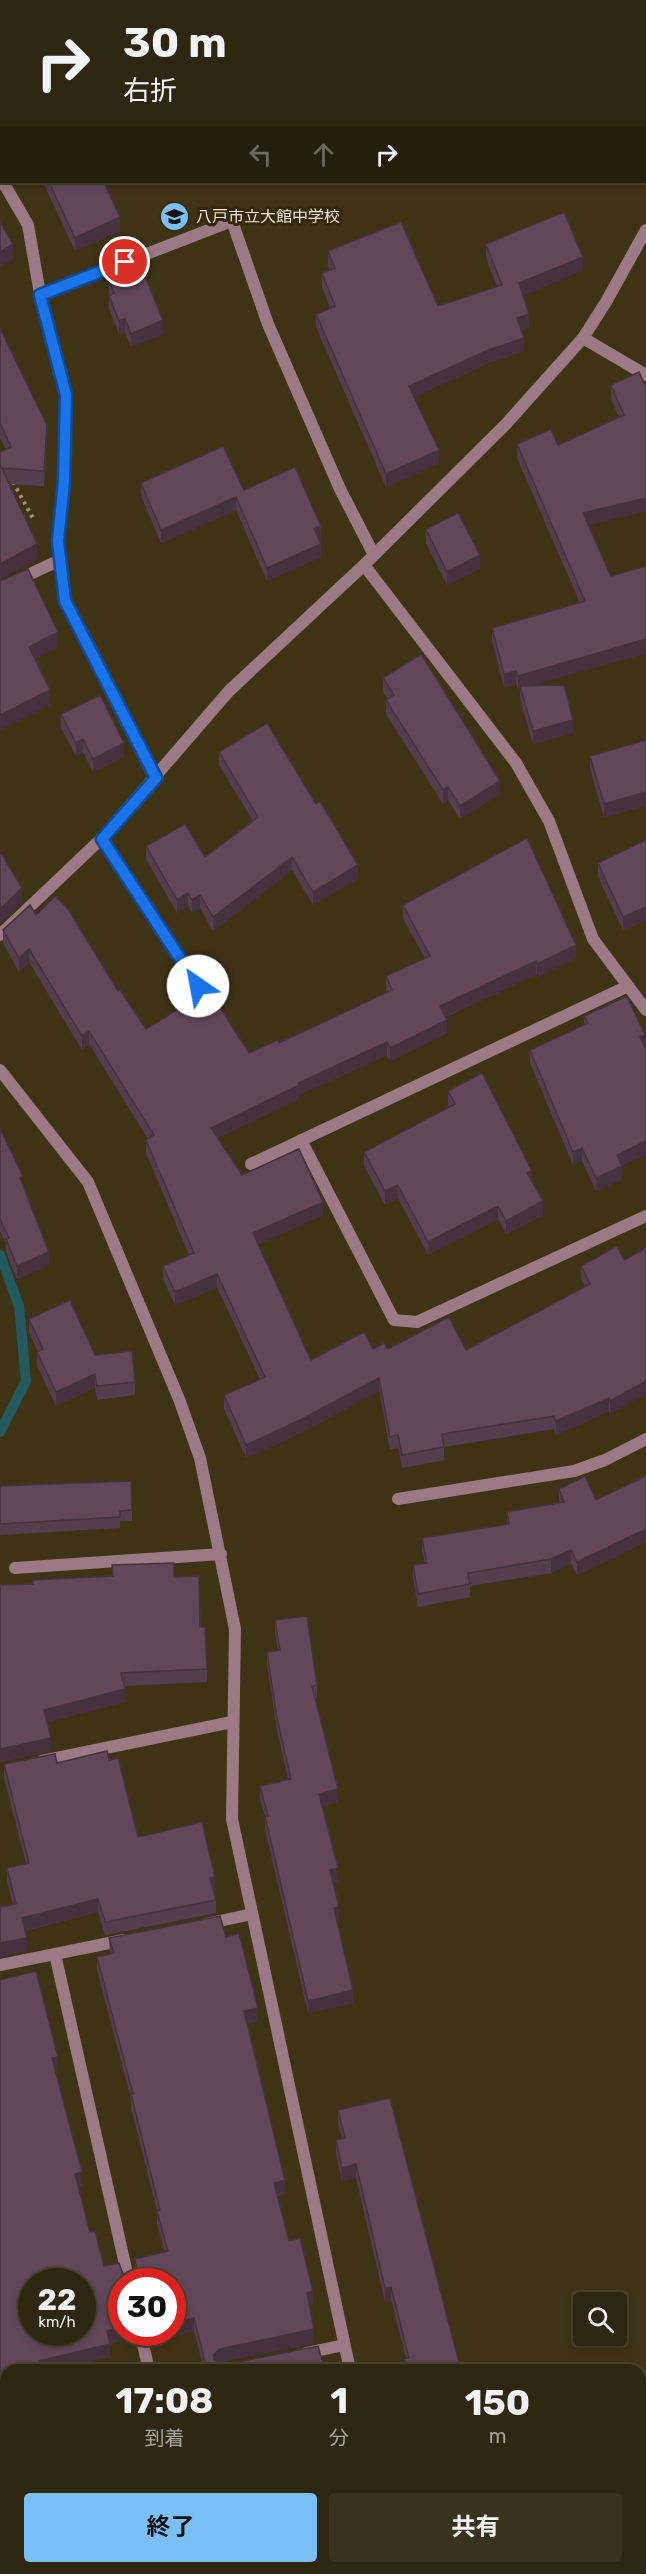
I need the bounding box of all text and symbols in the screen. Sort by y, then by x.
text: 30 m [123,18,227,68]
icon: right [24,24,102,102]
text: 右折 [123,75,177,107]
icon: left [244,138,277,171]
icon: ahead [307,138,340,171]
icon: right [370,138,403,171]
school or university icon: 八戸市立大館中学校 [159,200,191,232]
place label: 八戸市立大館中学校 [196,207,340,226]
pin [99,236,150,287]
icon: arrive [108,245,141,278]
position arrow [166,954,230,1018]
speed limit sign: 30 [108,2268,186,2346]
text: 22 [38,2282,77,2318]
map controls [573,2292,627,2346]
button: search [573,2292,627,2346]
text: km/h [38,2313,76,2331]
text: 17:08 [116,2379,214,2422]
text: 1 [330,2379,348,2422]
text: 150 [465,2381,530,2424]
text: m [489,2424,506,2448]
text: 到着 [145,2426,185,2450]
text: 分 [329,2426,349,2450]
button: 終了 [24,2493,317,2562]
button: 共有 [329,2493,622,2562]

